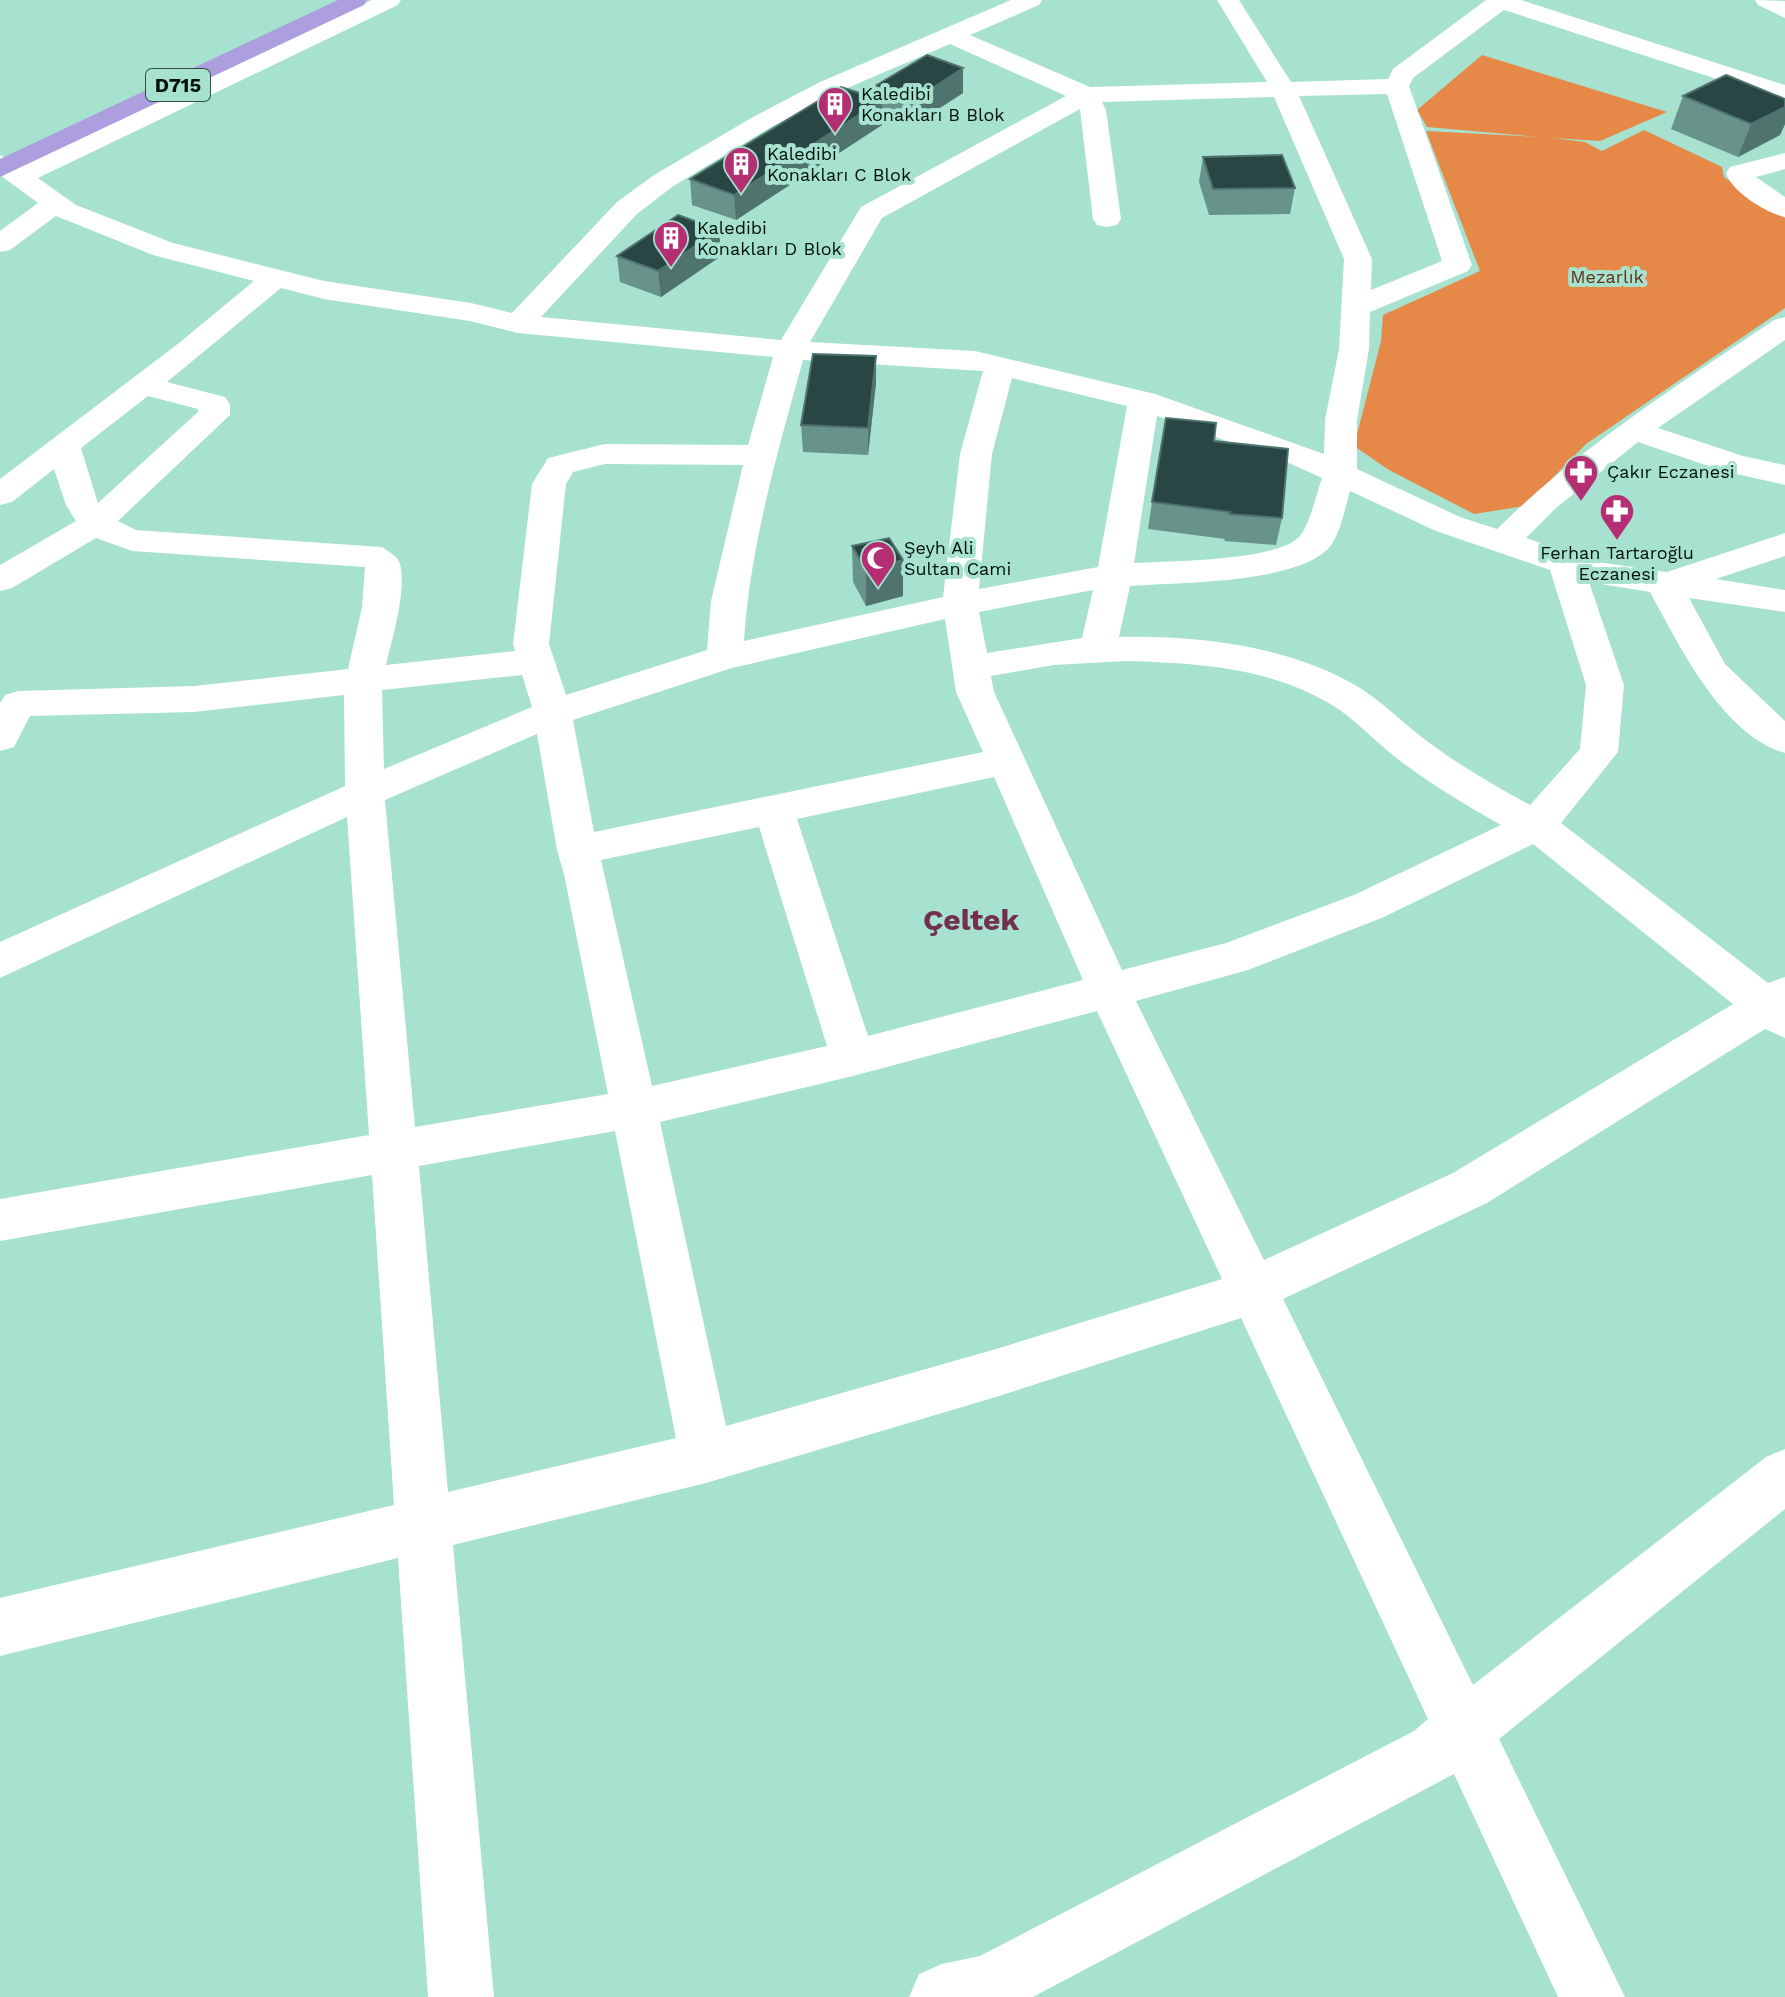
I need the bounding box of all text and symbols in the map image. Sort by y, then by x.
road number: D715 [146,69,210,101]
place label: Kaledibi Konakları B Blok [861,83,1005,125]
building icon: Kaledibi Konakları B Blok [816,85,854,135]
place label: Kaledibi Konakları C Blok [767,143,911,185]
building icon: Kaledibi Konakları C Blok [722,145,760,195]
place label: Kaledibi Konakları D Blok [697,217,842,259]
building icon: Kaledibi Konakları D Blok [652,219,690,269]
park label: Mezarlık [1570,266,1644,287]
pharmacy icon: Çakır Eczanesi [1562,453,1600,503]
place label: Çakır Eczanesi [1607,461,1734,482]
pharmacy icon: Ferhan Tartaroğlu Eczanesi [1598,492,1636,542]
place label: Şeyh Ali Sultan Cami [904,537,1011,579]
mosque icon: Şeyh Ali Sultan Cami [859,539,897,589]
place label: Ferhan Tartaroğlu Eczanesi [1540,542,1694,584]
district label: Çeltek [923,902,1019,937]

